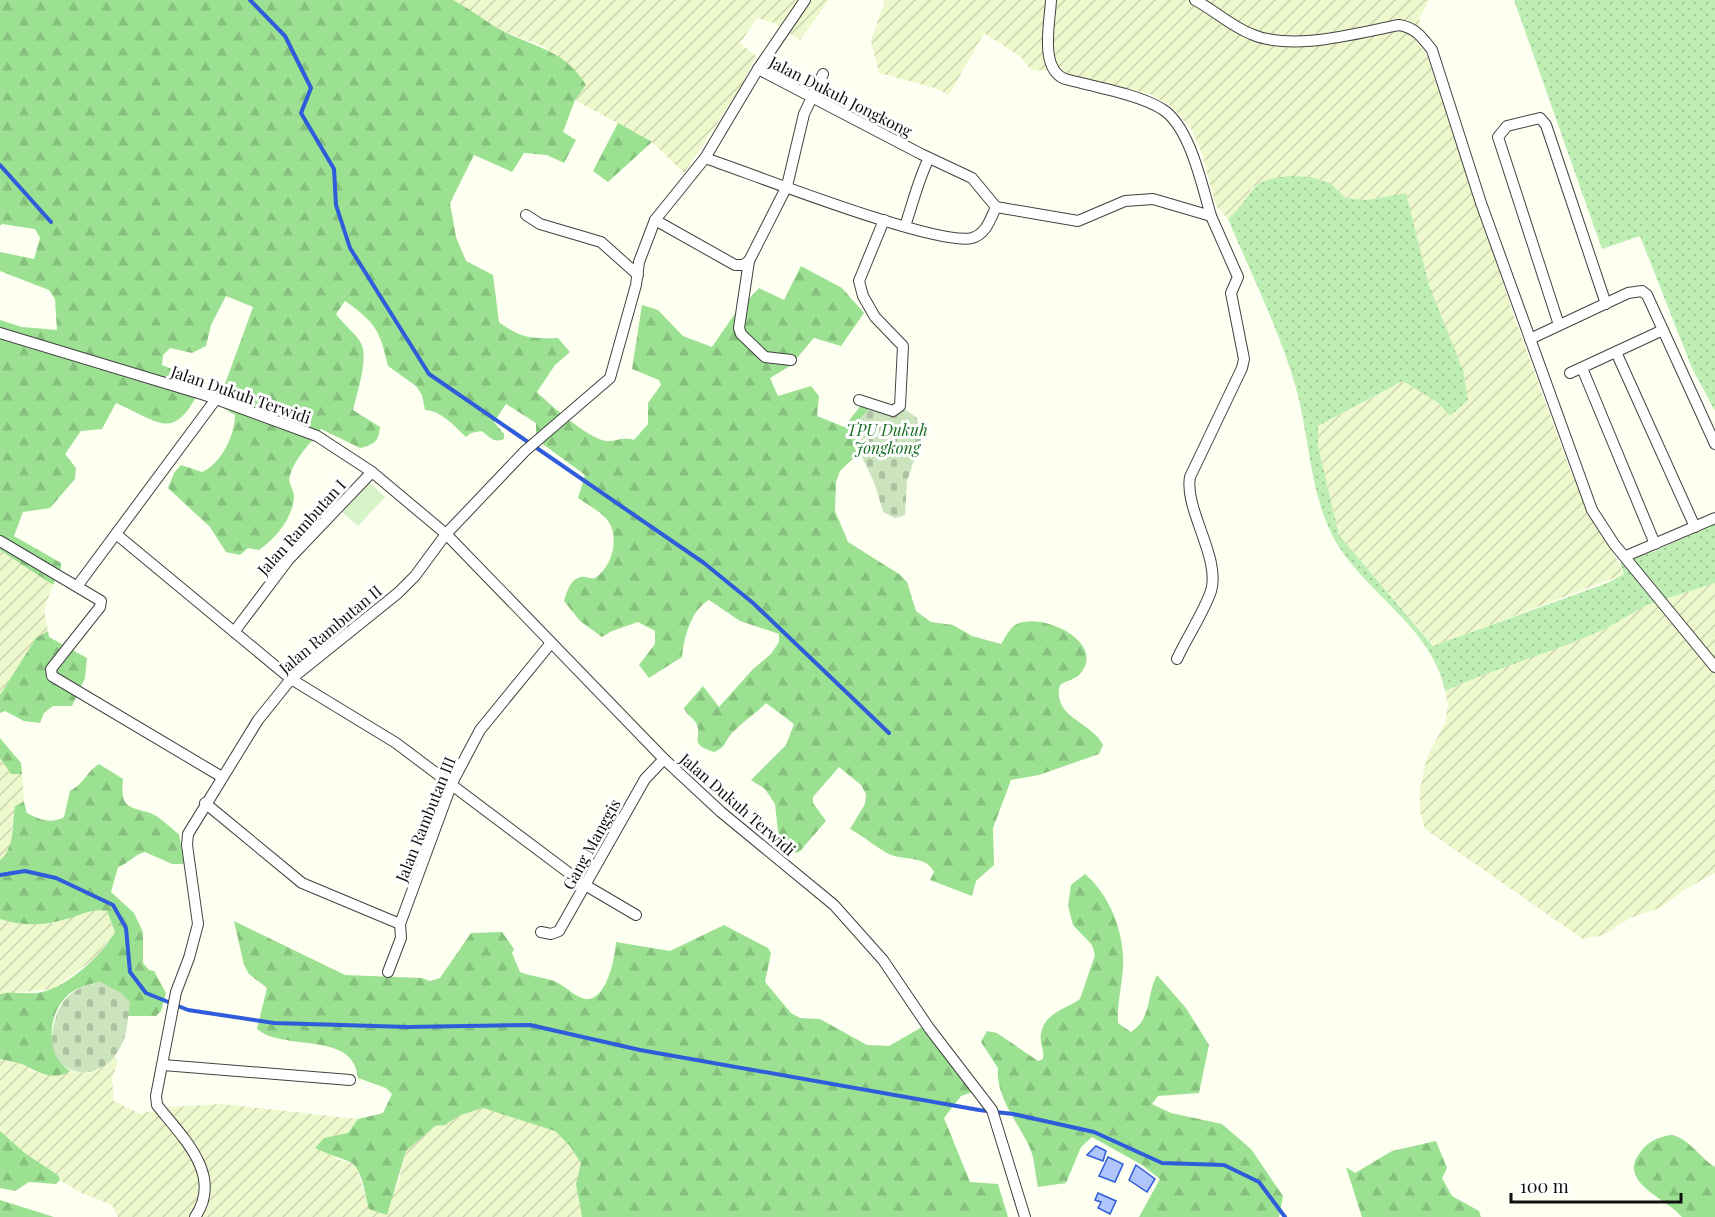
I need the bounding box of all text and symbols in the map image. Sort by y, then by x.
street label: Jalan Dukuh Jongkong [765,50,917,141]
street label: Jalan Dukuh Terwidi [167,360,314,428]
park label: TPU Dukuh Jongkong [846,419,928,458]
street label: Jalan Rambutan I [252,475,350,580]
street label: Jalan Rambutan II [274,580,386,679]
street label: Jalan Dukuh Terwidi [675,747,800,860]
street label: Jalan Rambutan III [390,753,460,886]
street label: Gang Manggis [557,795,625,893]
scale bar [1511,1166,1680,1204]
text: 100 m [1520,1174,1569,1198]

